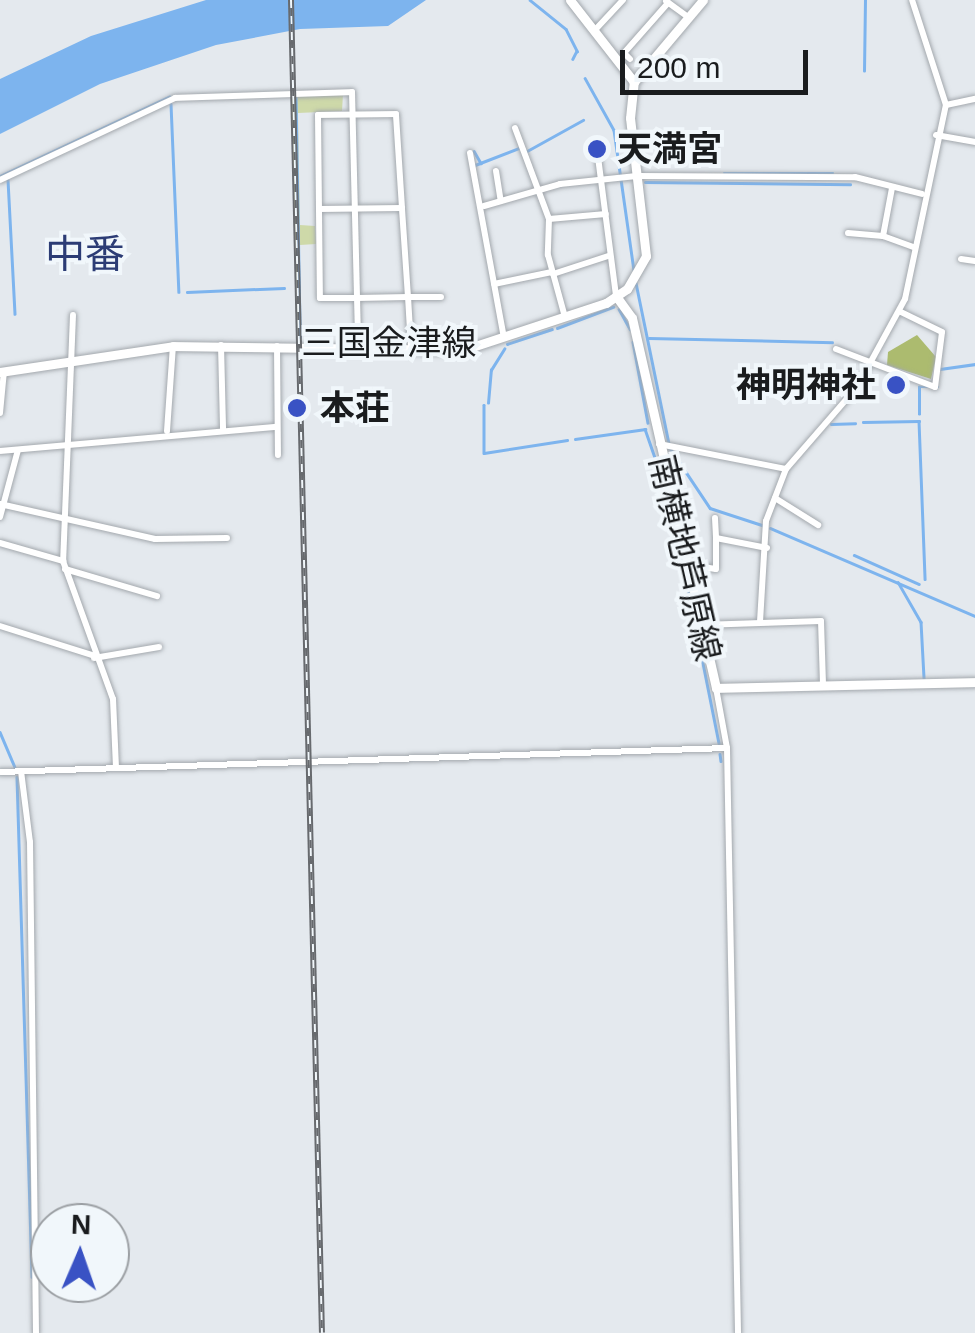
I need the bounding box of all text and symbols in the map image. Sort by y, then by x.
scale bar [625,30,812,92]
text: 200 m [637,51,720,84]
place label: 天満宮 [617,128,722,170]
marker: 天満宮 [586,138,608,160]
district label: 中番 [45,230,125,278]
street label: 三国金津線 [302,322,476,364]
place label: 神明神社 [736,364,876,406]
marker: 神明神社 [885,374,907,396]
place label: 本荘 [320,387,390,429]
marker: 本荘 [284,395,310,421]
street label: 南横地芦原線 [641,451,729,665]
north arrow [30,1203,130,1303]
text: N [70,1209,92,1240]

